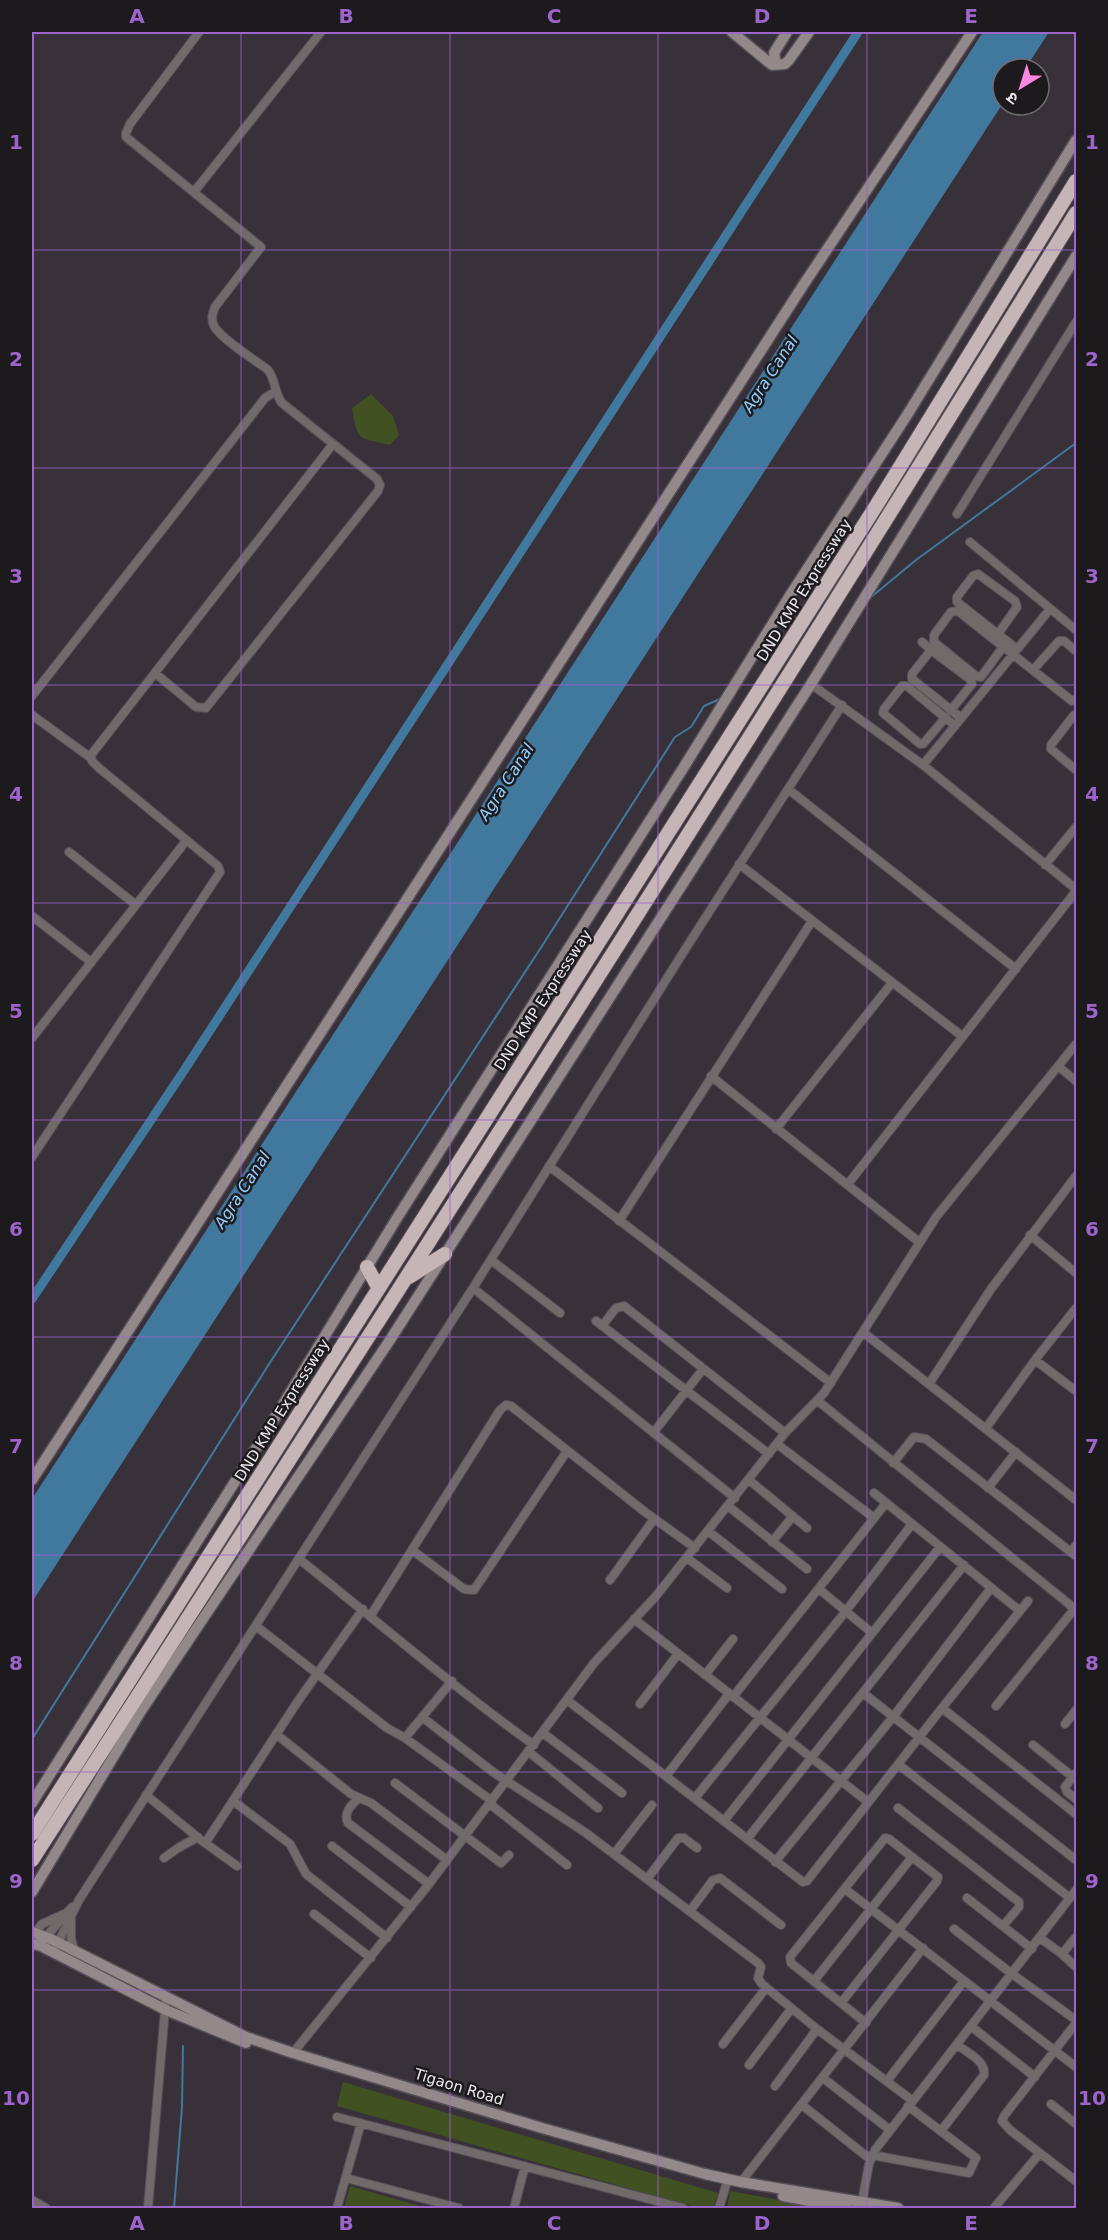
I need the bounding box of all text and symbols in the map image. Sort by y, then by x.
text: A [129,4,145,28]
text: B [338,4,354,28]
text: C [547,4,561,28]
text: D [754,4,770,28]
text: E [964,4,978,28]
north arrow [991,57,1051,117]
text: उ [1002,88,1022,109]
text: 1 [9,130,23,154]
text: 1 [1085,130,1099,154]
water label: Agra Canal [738,331,802,417]
text: 2 [9,347,23,371]
text: 2 [1085,347,1099,371]
street label: DND KMP Expressway [753,515,855,665]
text: 3 [9,564,23,588]
text: 3 [1085,564,1099,588]
water label: Agra Canal [474,739,538,825]
text: 4 [9,782,23,806]
text: 4 [1085,782,1099,806]
street label: DND KMP Expressway [491,926,595,1074]
text: 5 [9,999,23,1023]
text: 5 [1085,999,1099,1023]
water label: Agra Canal [210,1147,274,1233]
text: 6 [9,1217,23,1241]
text: 6 [1085,1217,1099,1241]
street label: DND KMP Expressway [231,1335,333,1485]
text: 7 [9,1434,23,1458]
text: 7 [1085,1434,1099,1458]
text: 8 [9,1651,23,1675]
text: 8 [1085,1651,1099,1675]
text: 9 [9,1869,23,1893]
text: 9 [1085,1869,1099,1893]
street label: Tigaon Road [411,2065,506,2109]
text: 10 [2,2086,30,2110]
text: 10 [1078,2086,1106,2110]
text: A [129,2211,145,2235]
text: B [338,2211,354,2235]
text: C [547,2211,561,2235]
text: D [754,2211,770,2235]
text: E [964,2211,978,2235]

